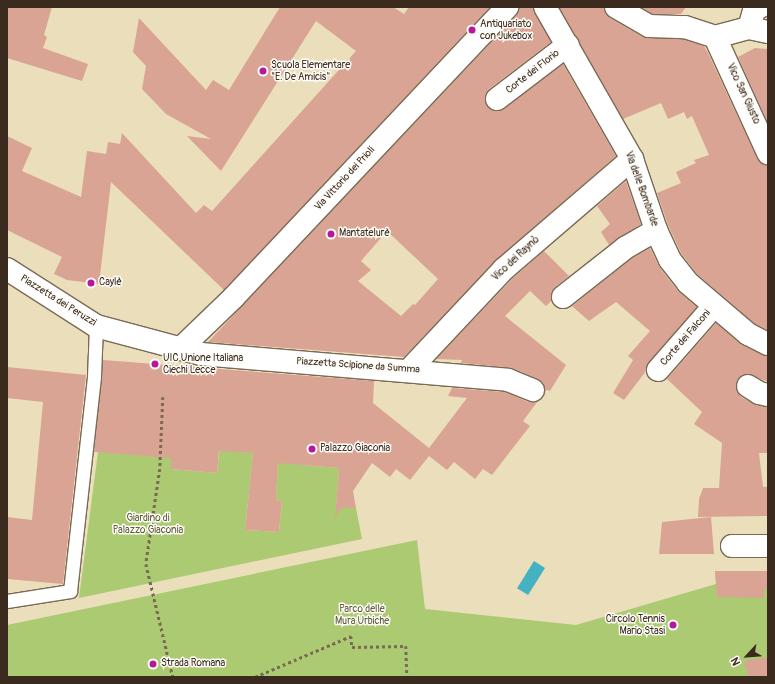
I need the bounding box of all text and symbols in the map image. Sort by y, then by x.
place label: Antiquariato con Jukebox [480,18,532,42]
marker: Antiquariato con Jukebox [467,25,477,35]
street label: Corte dei Florio [504,47,562,97]
place label: Scuola Elementare "E. De Amicis" [271,59,350,82]
street label: Vico San Giusto [724,62,762,126]
marker: Scuola Elementare "E. De Amicis" [258,66,268,76]
street label: Via Vittorio dei Prioli [312,145,378,213]
street label: Via delle Bombarde [622,150,660,228]
place label: Mantatelurè [339,228,390,240]
marker: Mantatelurè [326,229,336,239]
street label: Vico dei Raynò [490,234,542,284]
street label: Piazzetta dei Peruzzi [18,273,98,329]
place label: Caylè [99,277,122,289]
marker: Caylè [86,278,96,288]
street label: Corte dei Falconi [658,308,714,368]
place label: UIC Unione Italiana Ciechi Lecce [163,352,243,376]
street label: Piazzetta Scipione da Summa [296,356,420,376]
marker: UIC Unione Italiana Ciechi Lecce [150,359,160,369]
place label: Palazzo Giaconia [320,443,390,455]
marker: Palazzo Giaconia [307,444,317,454]
park label: Giardino di Palazzo Giaconia [113,512,183,536]
park label: Parco delle Mura Urbiche [335,603,389,626]
place label: Circolo Tennis Mario Stasi [606,613,665,636]
marker: Circolo Tennis Mario Stasi [668,620,678,630]
north arrow [727,636,767,676]
text: N [728,655,743,668]
place label: Strada Romana [161,658,225,670]
marker: Strada Romana [148,659,158,669]

